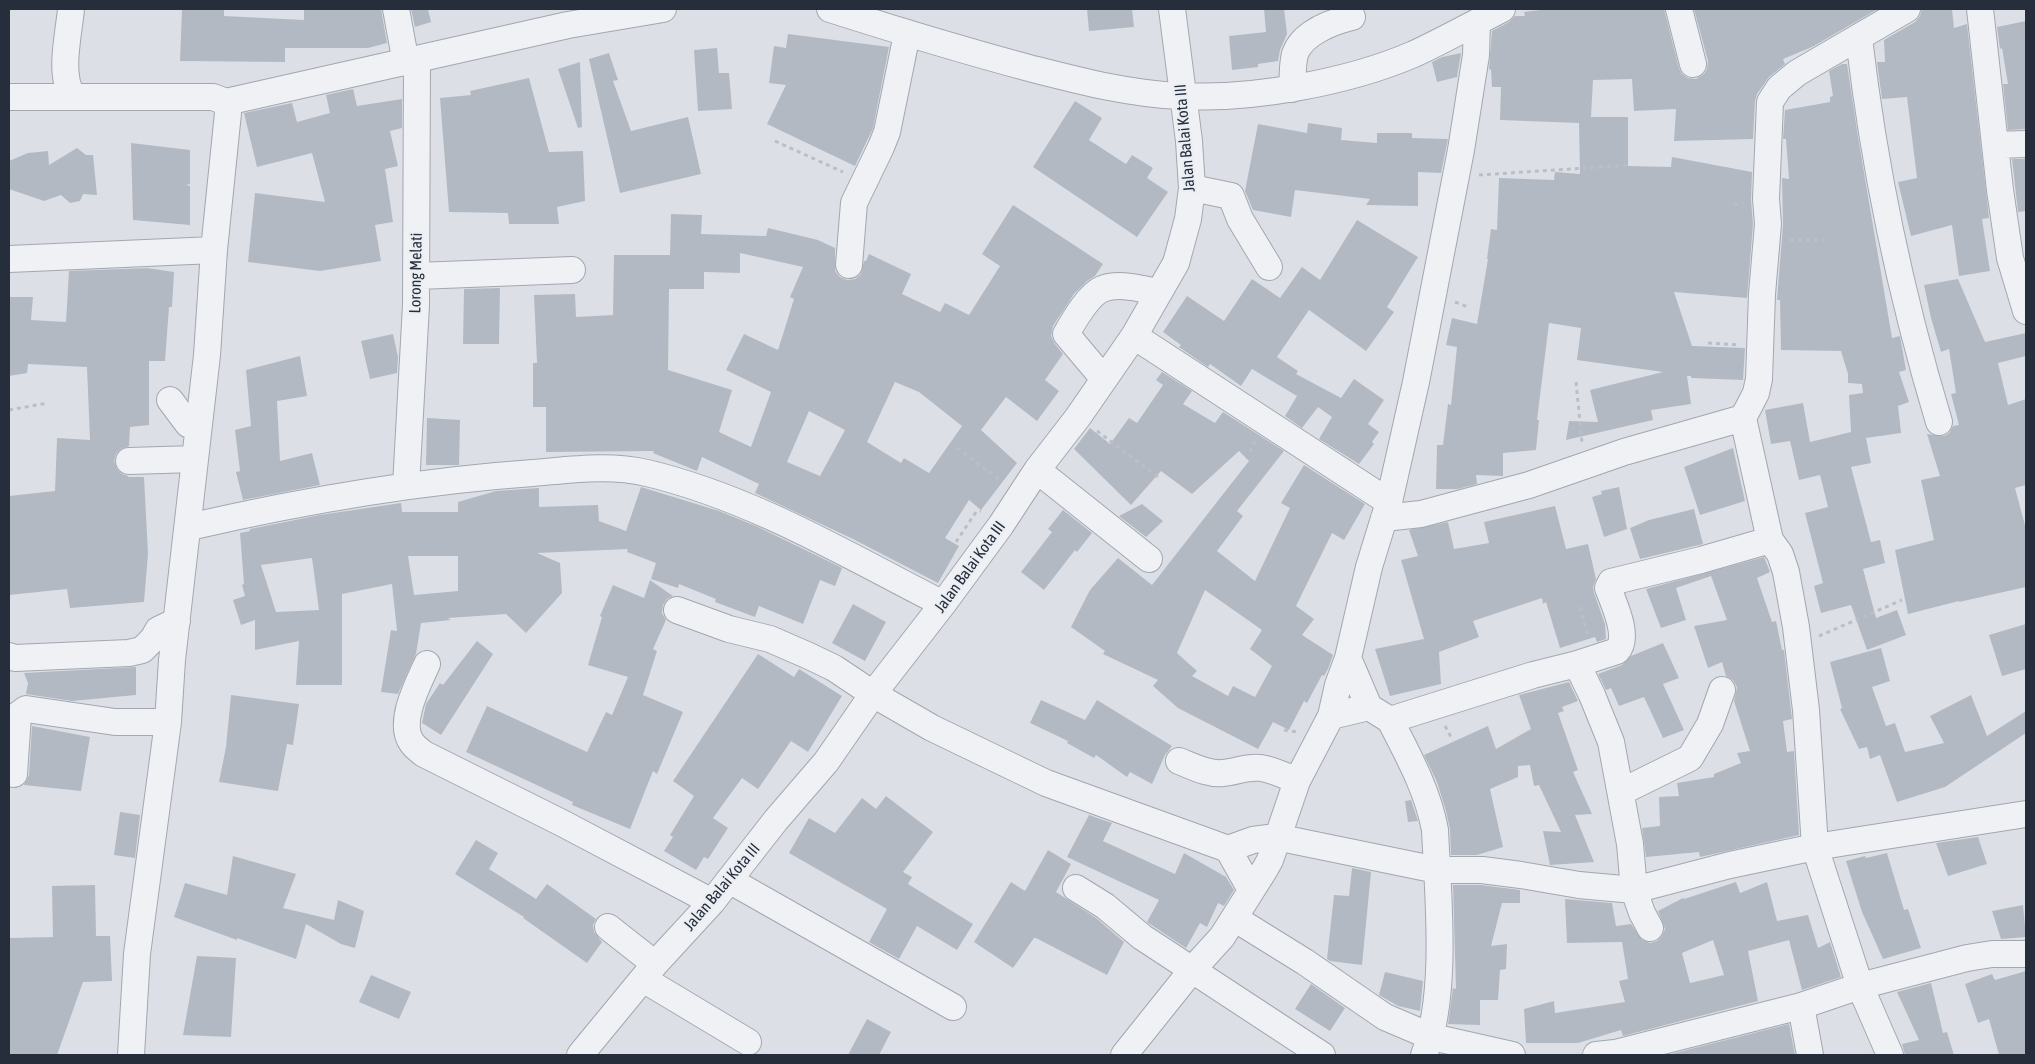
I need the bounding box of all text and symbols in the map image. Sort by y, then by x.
street label: Jalan Balai Kota III [1171,83,1199,193]
street label: Lorong Melati [406,232,426,314]
street label: Jalan Balai Kota III [930,518,1010,616]
street label: Jalan Balai Kota III [680,839,764,935]

